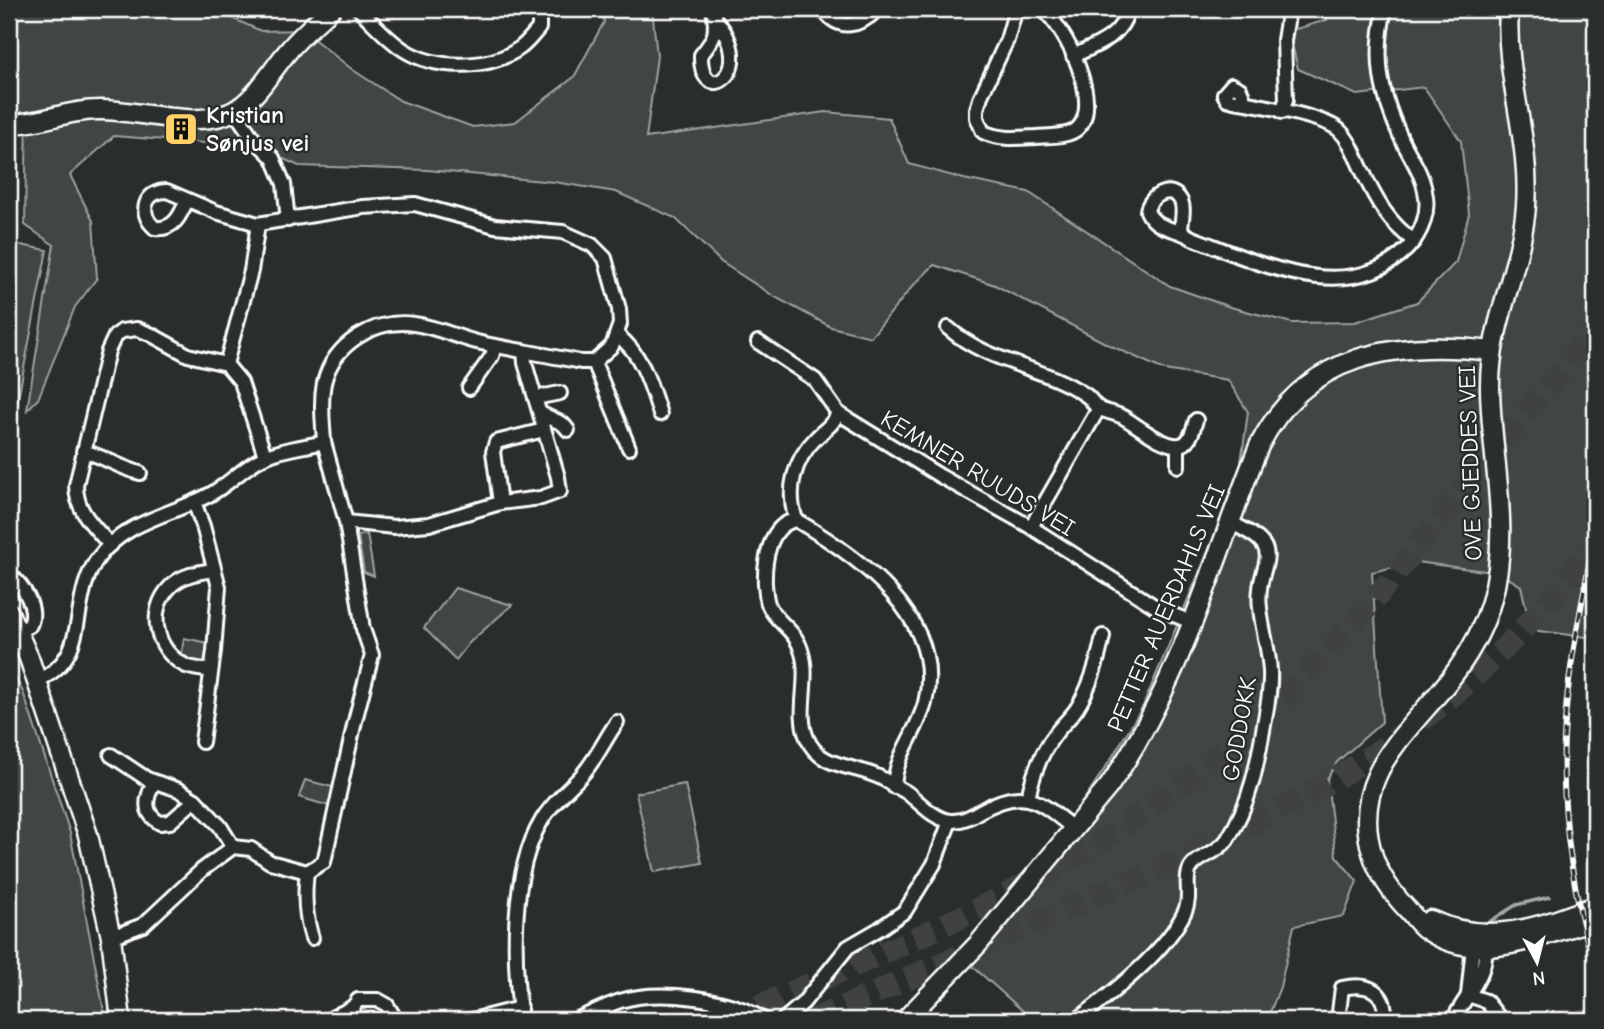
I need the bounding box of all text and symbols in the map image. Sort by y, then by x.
place label: Kristian Sønjus vei [206,101,309,157]
building icon: Kristian Sønjus vei [162,110,200,148]
street label: OVE GJEDDES VEI [1453,365,1487,561]
street label: KEMNER RUUDS VEI [876,404,1080,542]
street label: PETTER AUERDAHLS VEI [1101,480,1231,736]
street label: GODDOKK [1216,675,1262,783]
north arrow [1502,928,1572,998]
text: N [1531,966,1546,990]

